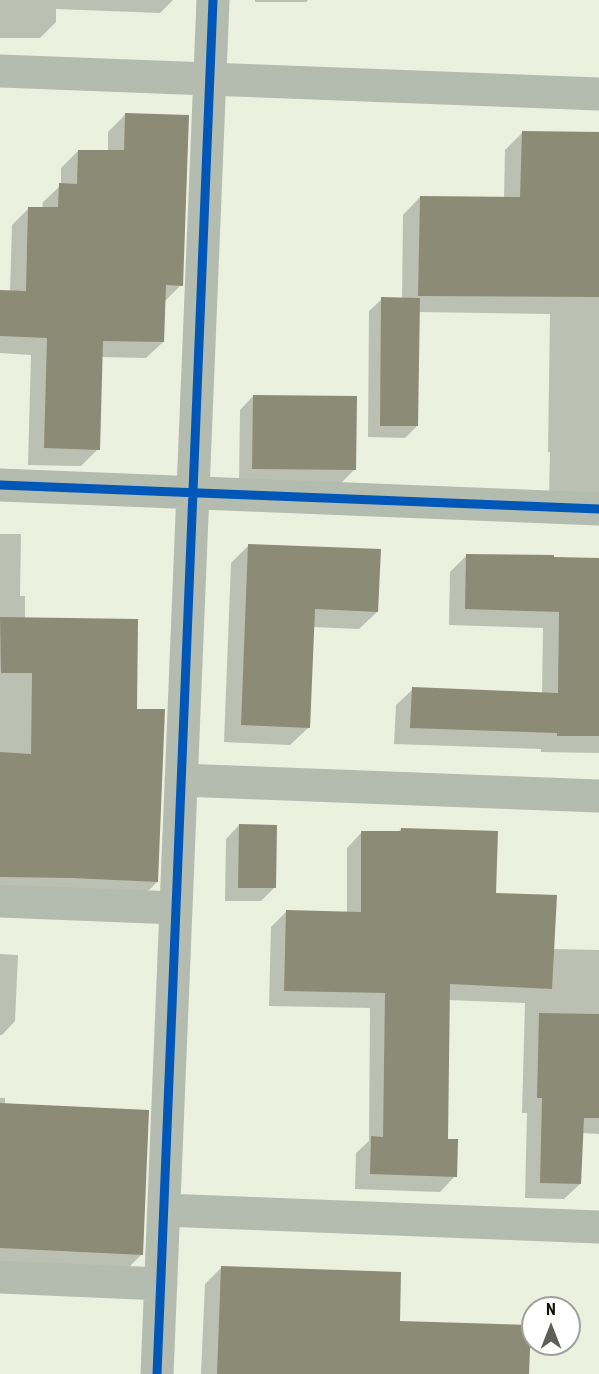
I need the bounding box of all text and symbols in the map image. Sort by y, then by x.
north arrow [521,1296,581,1356]
text: N [546,1300,556,1319]

